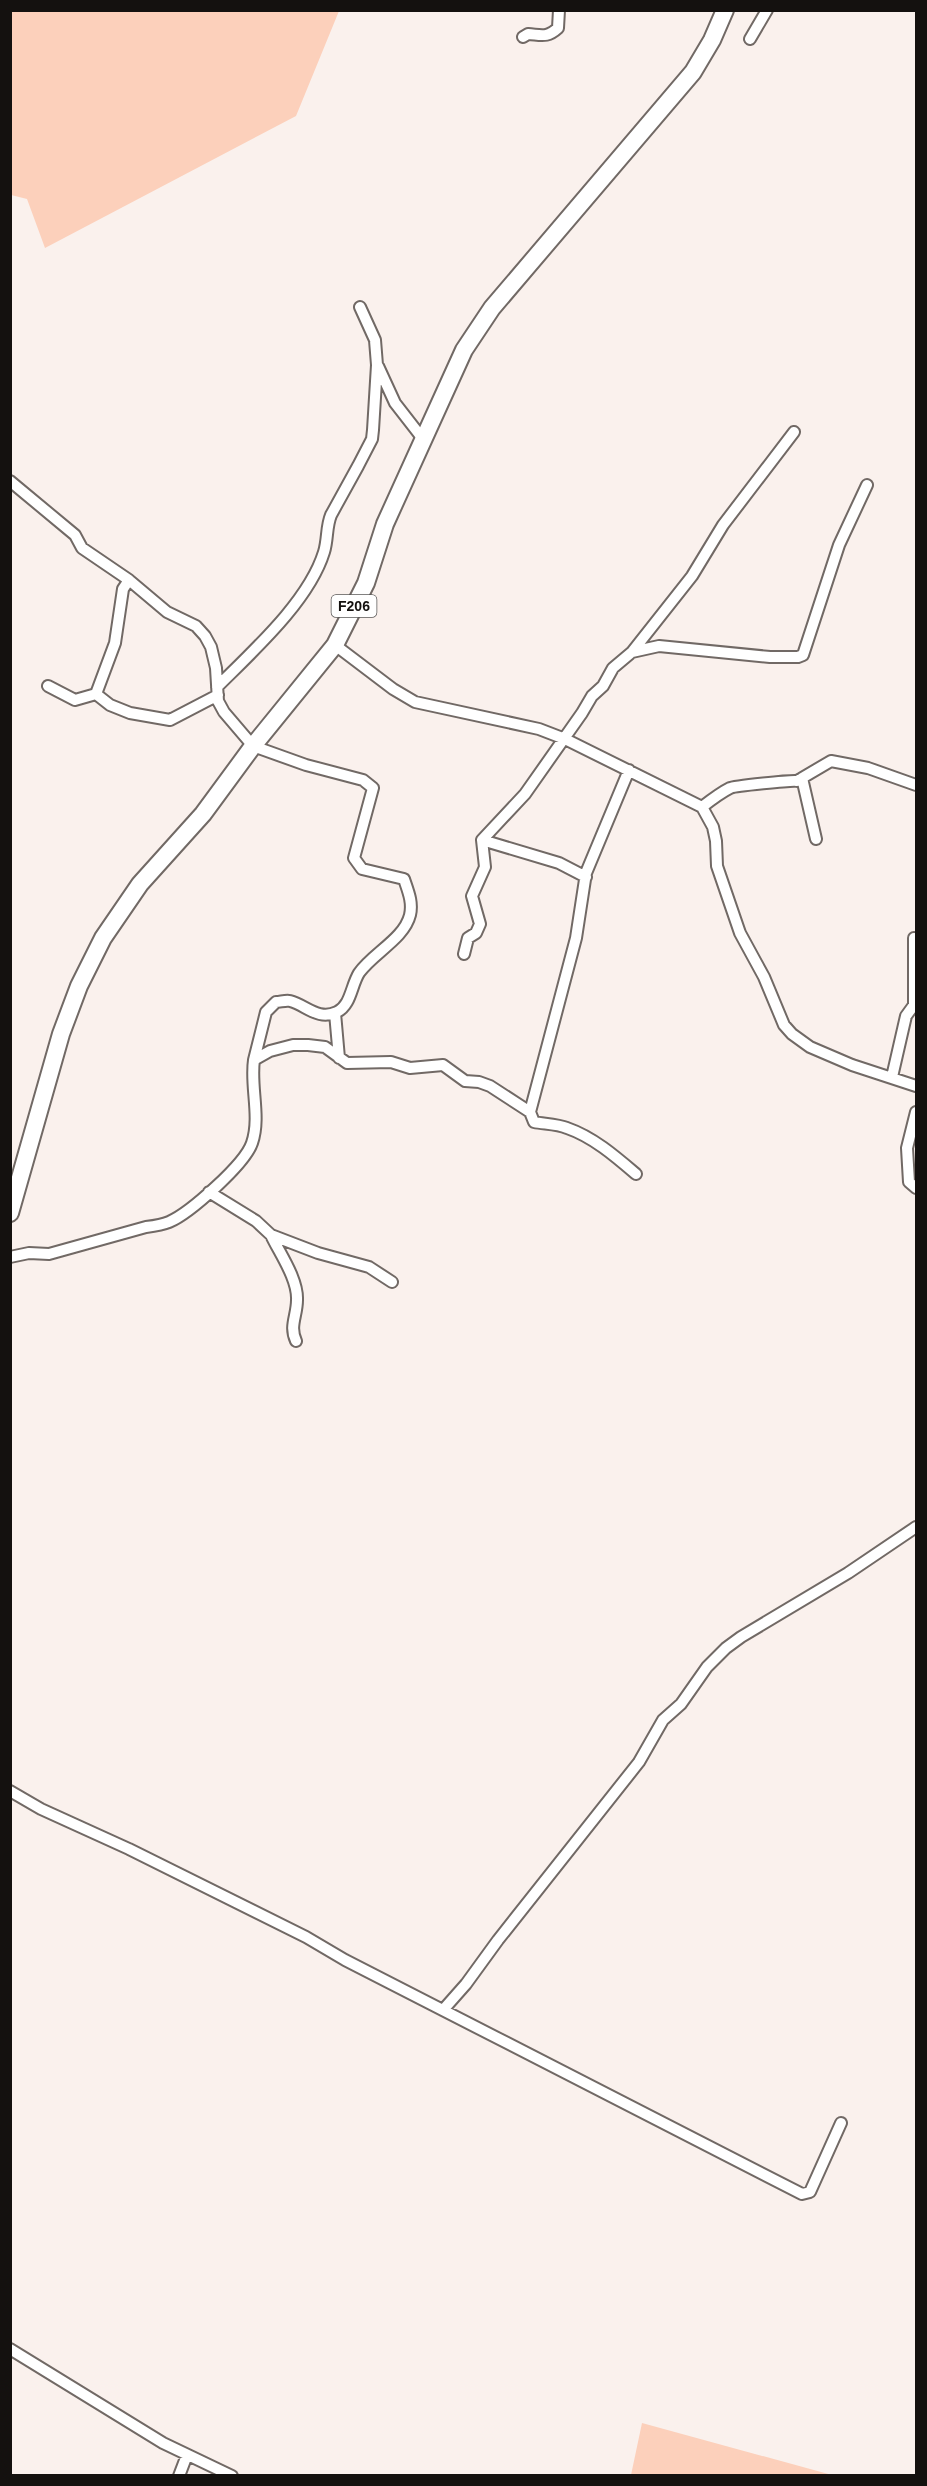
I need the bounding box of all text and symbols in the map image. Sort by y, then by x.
road number: F206 [332,595,376,617]

